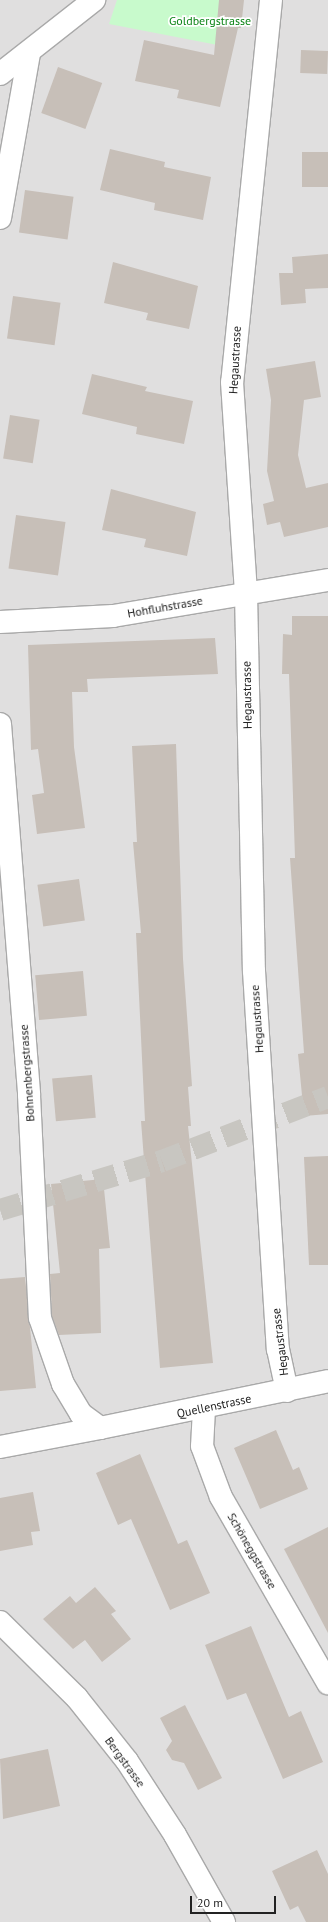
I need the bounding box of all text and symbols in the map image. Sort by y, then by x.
park label: Goldbergstrasse [169,14,251,28]
street label: Hegaustrasse [226,326,244,394]
street label: Hohfluhstrasse [126,593,204,621]
street label: Hegaustrasse [239,661,255,729]
street label: Hegaustrasse [247,984,267,1054]
street label: Bohnenbergstrasse [16,1024,38,1122]
street label: Hegaustrasse [269,1307,291,1377]
street label: Quellenstrasse [175,1391,253,1421]
street label: Schöneggstrasse [224,1510,280,1592]
street label: Bergstrasse [102,1734,148,1790]
scale bar [192,1888,278,1914]
text: 20 m [197,1895,223,1910]

